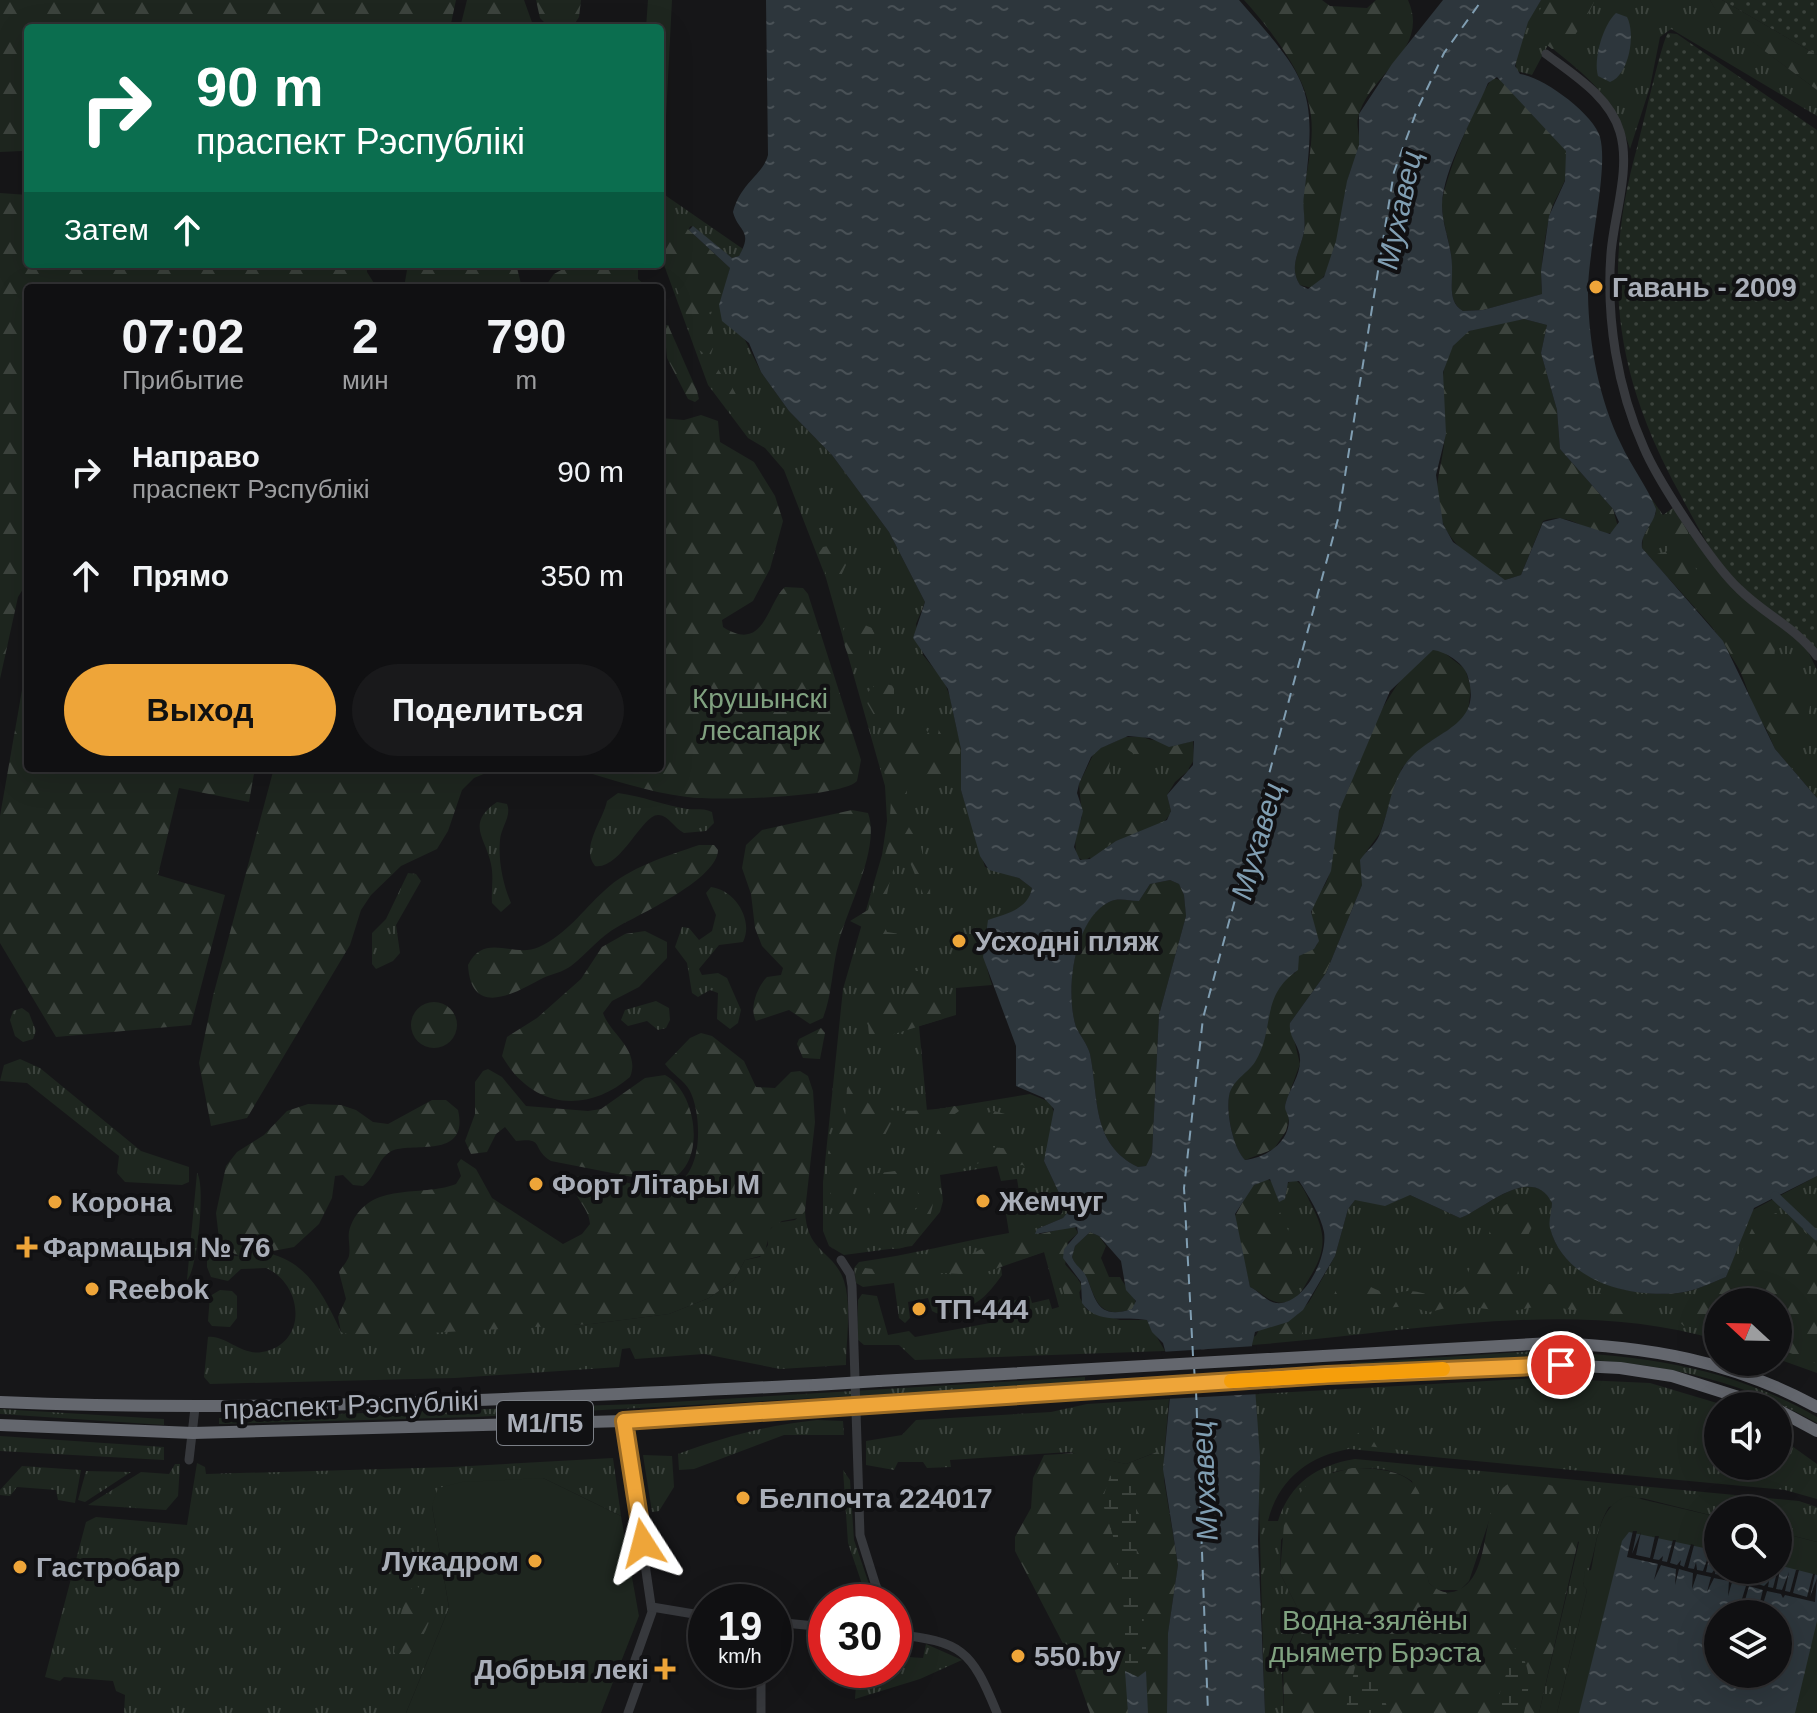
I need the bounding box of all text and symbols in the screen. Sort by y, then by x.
text: 90 m [196,55,324,118]
icon: right [64,56,168,160]
text: праспект Рэспублікі [196,121,525,162]
water label: Мухавец [1370,148,1428,272]
icon: ahead [165,208,209,252]
text: Затем [64,213,149,246]
place label: Гавань - 2009 [1612,272,1797,303]
marker: Гавань - 2009 [1587,278,1605,296]
text: 07:02 [122,310,244,363]
text: 2 [352,310,379,363]
text: 790 [486,310,566,363]
text: Прибытие [122,365,244,395]
text: мин [342,365,389,395]
text: m [516,365,537,395]
text: Направо [132,440,260,473]
icon: right [64,450,108,494]
text: 90 m [557,455,624,488]
text: праспект Рэспублікі [132,474,370,504]
icon: ahead [64,554,108,598]
text: Прямо [132,559,229,592]
text: 350 m [541,559,624,592]
button: Выход [64,664,336,756]
button: Поделиться [352,664,624,756]
park label: Крушынскі лесапарк [692,683,828,746]
water label: Мухавец [1225,779,1289,903]
place label: Усходні пляж [975,926,1160,957]
marker: Усходні пляж [950,932,968,950]
place label: Форт Літары М [552,1169,760,1200]
marker: Форт Літары М [527,1175,545,1193]
place label: Жемчуг [998,1186,1104,1217]
place label: Корона [71,1187,172,1218]
marker: Жемчуг [974,1192,992,1210]
marker: Корона [46,1193,64,1211]
place label: Фармацыя № 76 [43,1232,271,1263]
marker: Фармацыя № 76 [18,1238,36,1256]
place label: Reebok [108,1274,210,1305]
marker: Reebok [83,1280,101,1298]
north arrow [1704,1288,1792,1376]
map controls [1704,1288,1792,1688]
place label: ТП-444 [935,1294,1029,1325]
marker: ТП-444 [910,1300,928,1318]
pin [1527,1331,1595,1399]
icon: arrive [1539,1343,1583,1387]
street label: праспект Рэспублікі [223,1385,479,1425]
button: sound [1704,1392,1792,1480]
road number: М1/П5 [497,1401,593,1445]
water label: Мухавец [1184,1420,1224,1542]
place label: Белпочта 224017 [759,1483,993,1514]
marker: Белпочта 224017 [734,1489,752,1507]
button: search [1704,1496,1792,1584]
position arrow [601,1501,685,1585]
place label: Лукадром [382,1546,519,1577]
place label: Гастробар [36,1552,181,1583]
marker: Лукадром [526,1552,544,1570]
marker: Гастробар [11,1558,29,1576]
speed limit sign: 30 [808,1584,912,1688]
button: layers [1704,1600,1792,1688]
text: 19 [718,1604,762,1648]
park label: Водна-зялёны дыяметр Брэста [1269,1605,1481,1668]
place label: 550.by [1034,1641,1122,1672]
text: km/h [718,1645,762,1667]
marker: 550.by [1009,1647,1027,1665]
place label: Добрыя лекі [474,1654,649,1685]
marker: Добрыя лекі [656,1660,674,1678]

